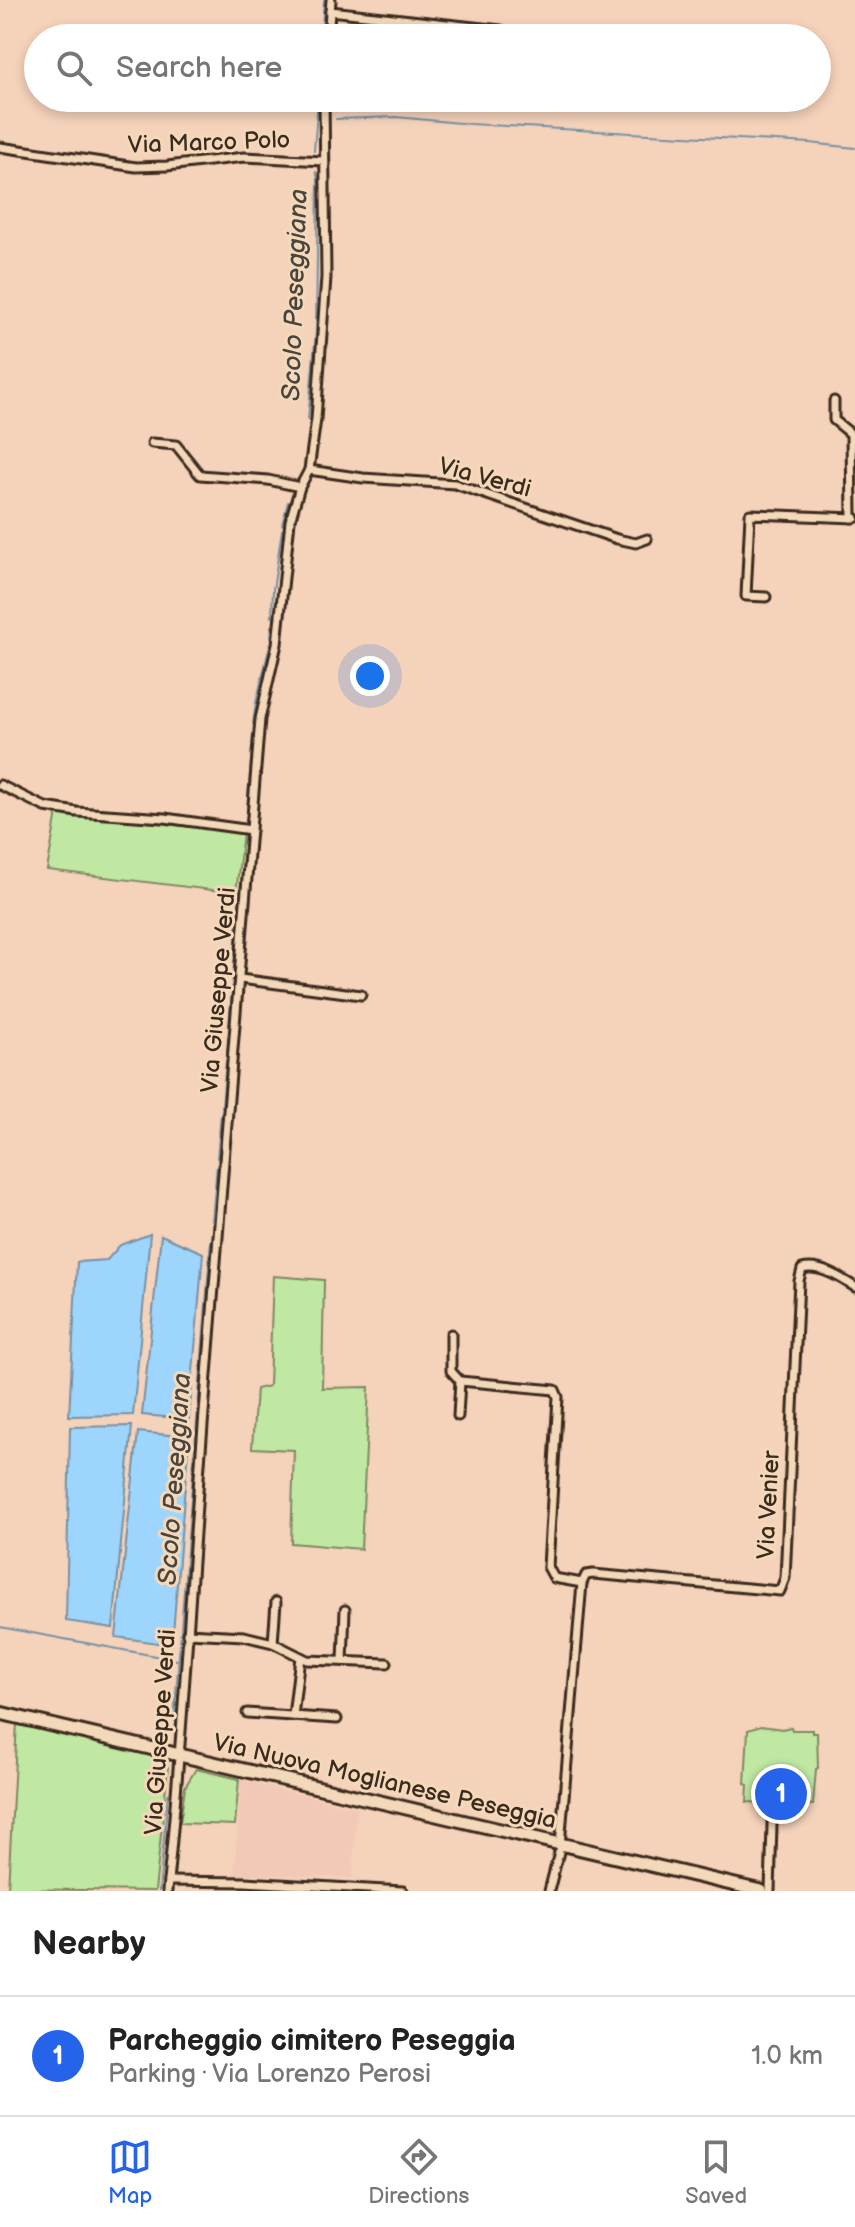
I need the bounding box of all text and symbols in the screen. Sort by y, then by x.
search box [24,24,831,112]
icon: search [52,46,96,90]
text: Search here [116,50,282,86]
street label: Via Marco Polo [127,125,291,160]
water label: Scolo Peseggiana [276,188,315,402]
street label: Via Verdi [435,451,534,504]
your location [350,656,390,696]
street label: Via Giuseppe Verdi [195,886,242,1094]
water label: Scolo Peseggiana [153,1372,198,1586]
street label: Via Venier [751,1449,786,1560]
street label: Via Giuseppe Verdi [139,1628,182,1836]
street label: Via Nuova Moglianese Peseggia [210,1728,559,1835]
pin: 1 [755,1764,807,1824]
text: Nearby [32,1923,146,1964]
text: Parcheggio cimitero Peseggia [108,2023,516,2059]
text: 1 [53,2041,63,2072]
text: 1.0 km [751,2041,823,2072]
text: Parking · Via Lorenzo Perosi [108,2059,431,2090]
tab: Map [108,2135,152,2210]
tab: Directions [368,2135,469,2210]
tab: Saved [685,2135,747,2210]

